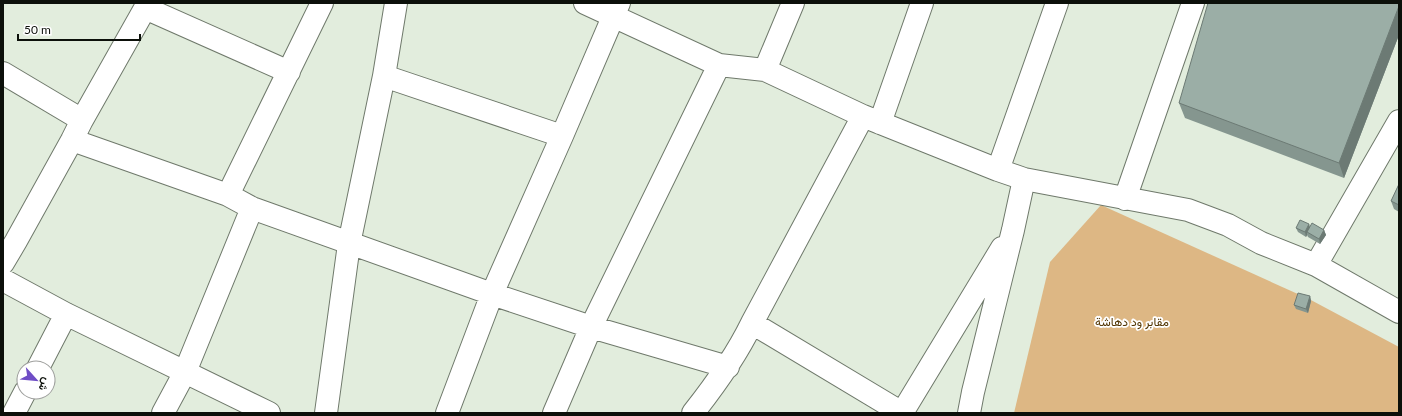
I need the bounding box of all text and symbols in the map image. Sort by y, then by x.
scale bar [18,16,140,42]
text: 50 m [24,22,51,37]
park label: مقابر ود دهاشة [1095,314,1169,330]
north arrow [16,360,56,400]
text: ش [36,375,54,394]

